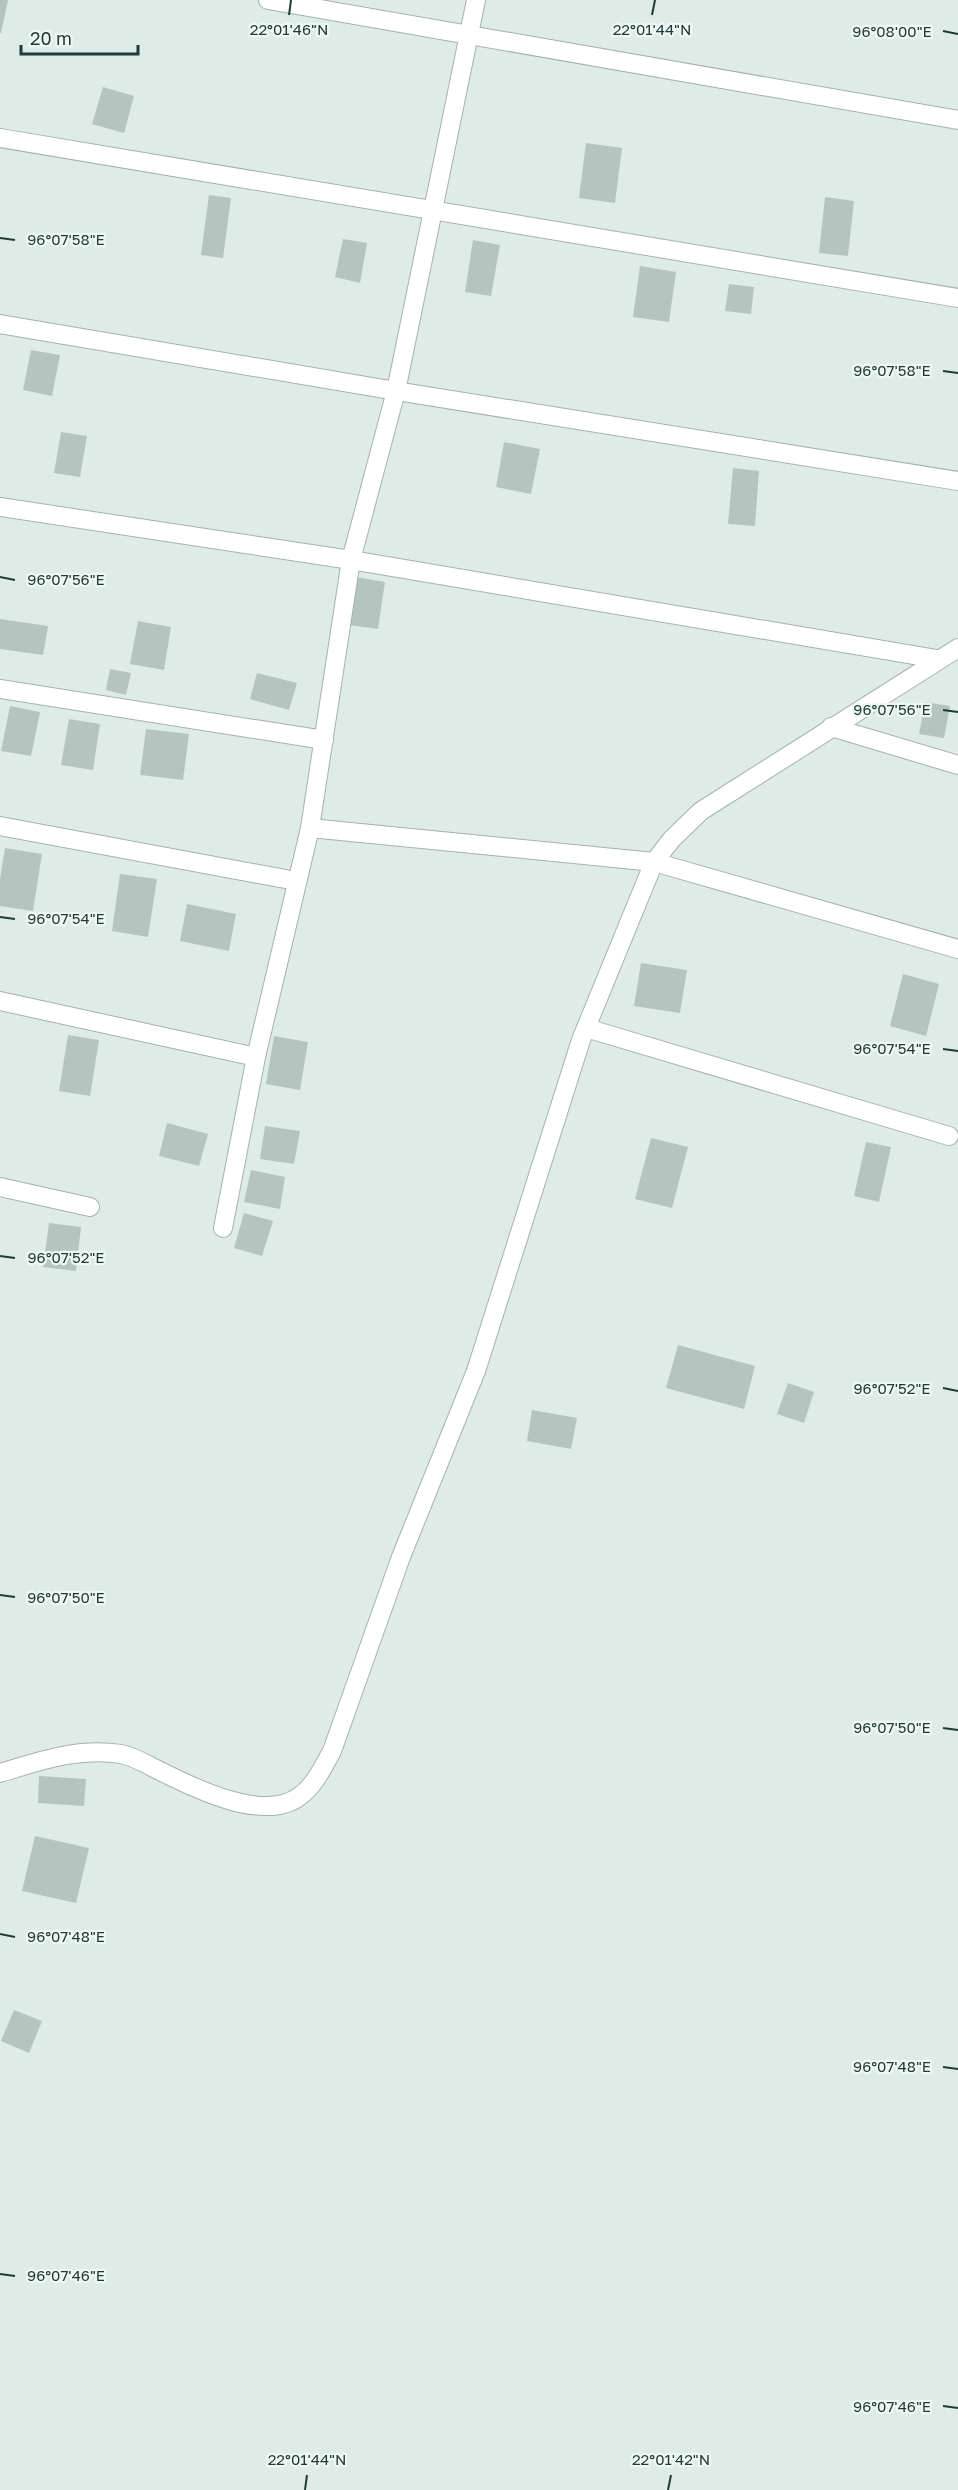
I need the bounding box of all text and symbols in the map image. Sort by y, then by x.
scale bar [21,18,138,56]
text: 22°01'46"N [250,20,328,38]
text: 22°01'44"N [613,20,691,38]
text: 96°08'00"E [852,22,932,40]
text: 20 m [30,27,72,49]
text: 96°07'58"E [27,230,105,248]
text: 96°07'58"E [853,361,931,379]
text: 96°07'56"E [27,570,105,588]
text: 96°07'56"E [853,700,931,718]
text: 96°07'54"E [27,909,105,927]
text: 96°07'54"E [853,1039,931,1057]
text: 96°07'52"E [28,1248,104,1266]
text: 96°07'52"E [854,1379,930,1397]
text: 96°07'50"E [27,1588,105,1606]
text: 96°07'50"E [853,1718,931,1736]
text: 96°07'48"E [27,1927,105,1945]
text: 96°07'48"E [853,2057,931,2075]
text: 96°07'46"E [27,2266,105,2284]
text: 96°07'46"E [853,2397,931,2415]
text: 22°01'44"N [268,2450,346,2468]
text: 22°01'42"N [632,2450,710,2468]

